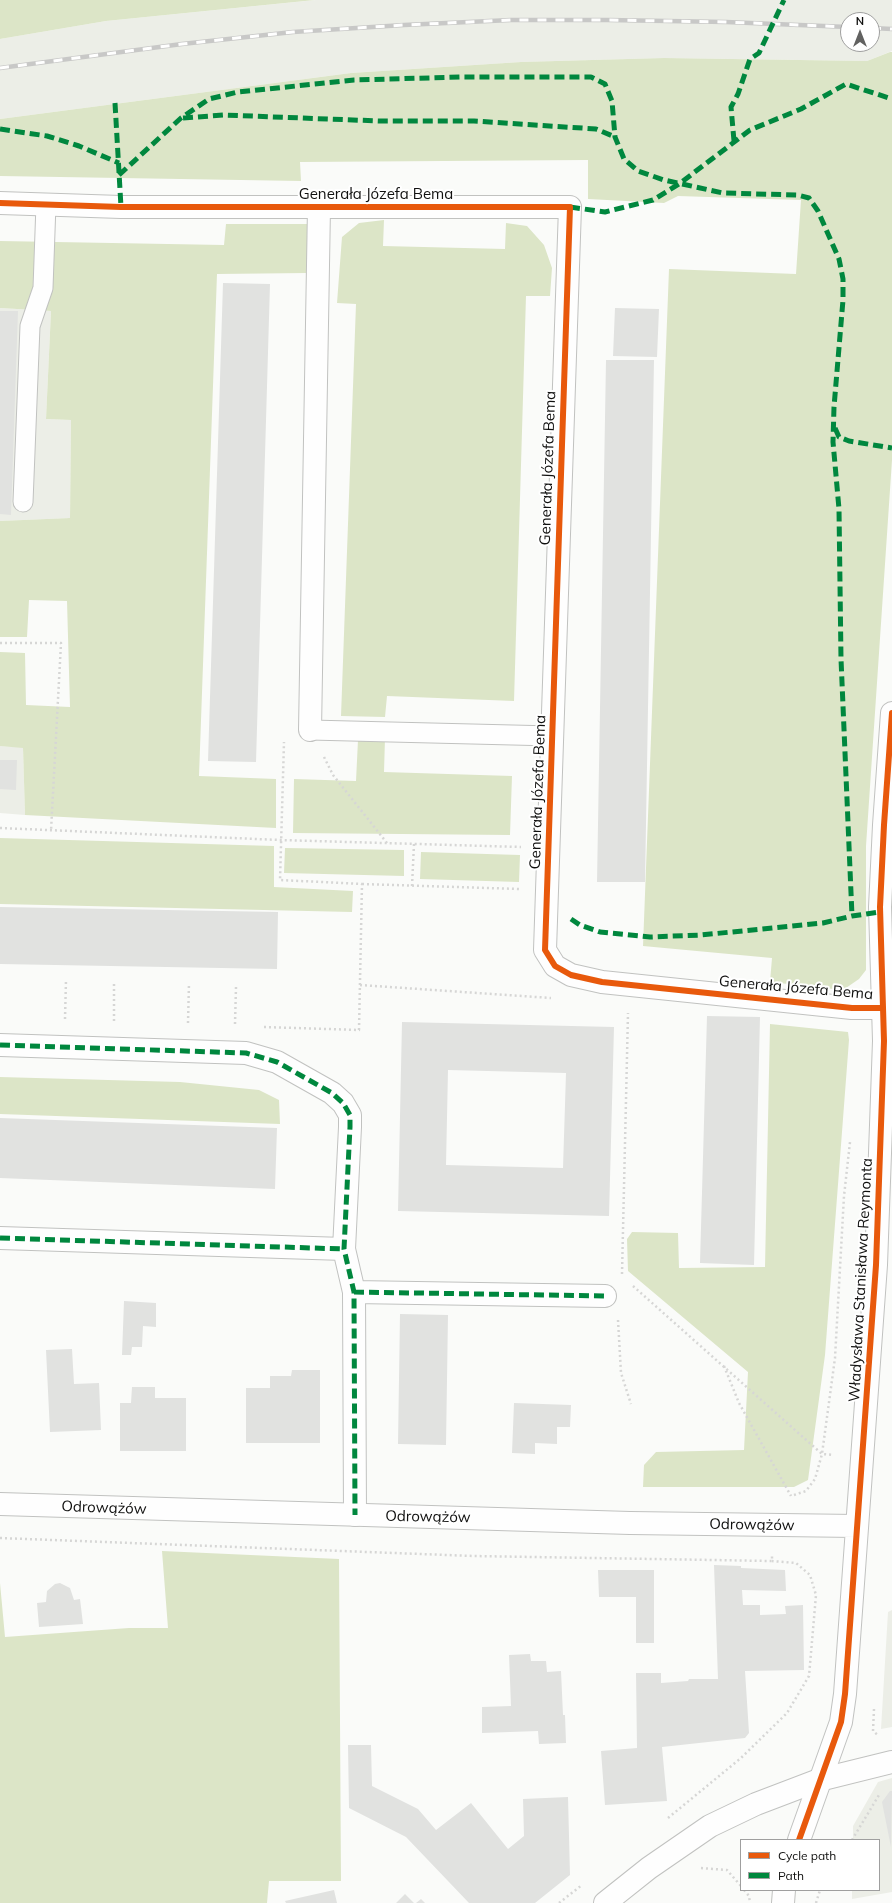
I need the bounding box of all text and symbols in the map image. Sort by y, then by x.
north arrow [840,12,880,52]
text: N [856,14,864,28]
street label: Generała Józefa Bema [299,185,453,203]
street label: Generała Józefa Bema [536,390,560,546]
street label: Generała Józefa Bema [526,714,550,870]
street label: Generała Józefa Bema [718,972,874,1004]
street label: Władysława Stanisława Reymonta [846,1157,876,1403]
street label: Odrowążów [61,1498,147,1518]
street label: Odrowążów [385,1507,471,1527]
street label: Odrowążów [709,1515,795,1535]
legend [740,1839,880,1891]
text: Cycle path [778,1848,836,1863]
text: Path [778,1868,804,1883]

